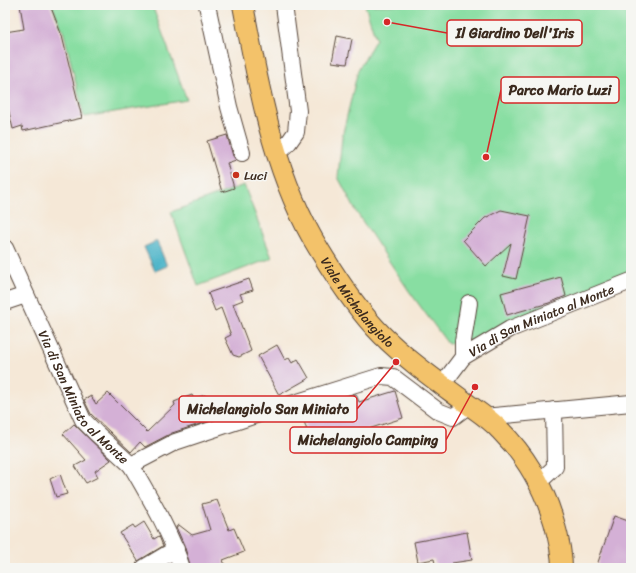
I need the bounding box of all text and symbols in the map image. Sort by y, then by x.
callout: Il Giardino Dell'Iris [447,20,582,46]
text: Il Giardino Dell'Iris [455,21,575,46]
callout: Parco Mario Luzi [501,77,619,103]
text: Parco Mario Luzi [509,78,613,103]
place label: Luci [244,164,267,187]
marker: Luci [231,170,241,180]
street label: Viale Michelangiolo [314,252,400,354]
street label: Via di San Miniato al Monte [464,278,618,363]
street label: Via di San Miniato al Monte [32,326,135,470]
callout: Michelangiolo San Miniato [179,396,357,422]
text: Michelangiolo San Miniato [186,397,350,422]
callout: Michelangiolo Camping [290,427,446,453]
text: Michelangiolo Camping [297,428,439,453]

